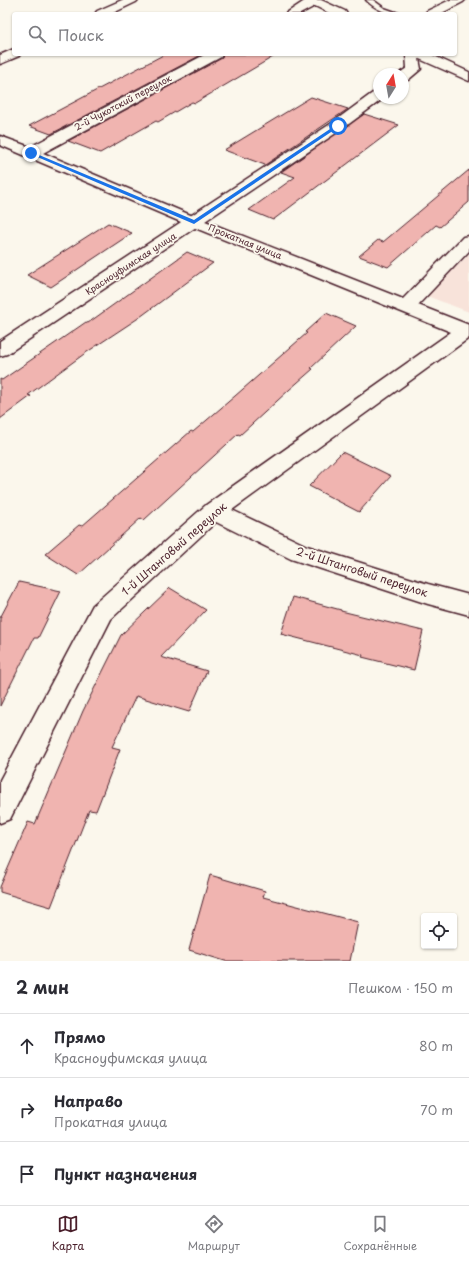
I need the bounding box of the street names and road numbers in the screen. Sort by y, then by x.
street label: 2-й Чукотский переулок [71,70,174,134]
street label: Прокатная улица [206,220,285,262]
street label: Красноуфимская улица [82,228,179,298]
street label: 1-й Штанговый переулок [117,498,230,599]
street label: 2-й Штанговый переулок [294,542,431,601]

